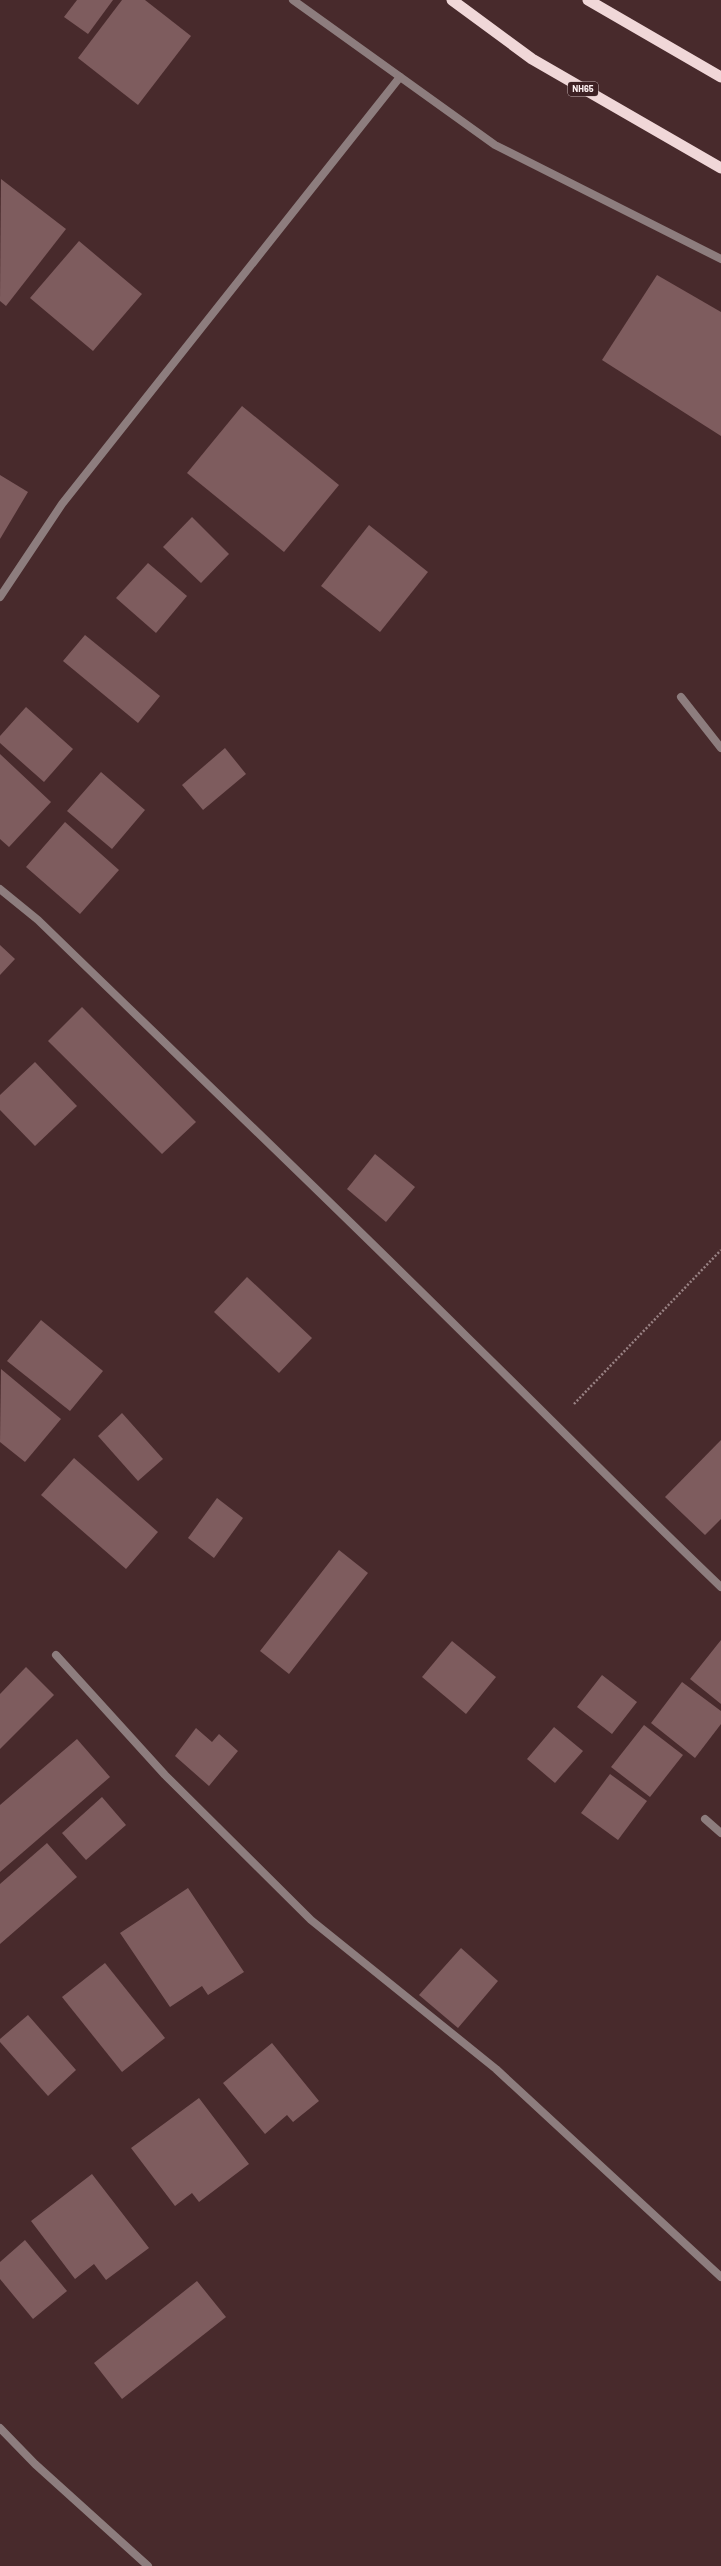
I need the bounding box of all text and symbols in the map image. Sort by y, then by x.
road number: NH65 [568,82,598,96]

